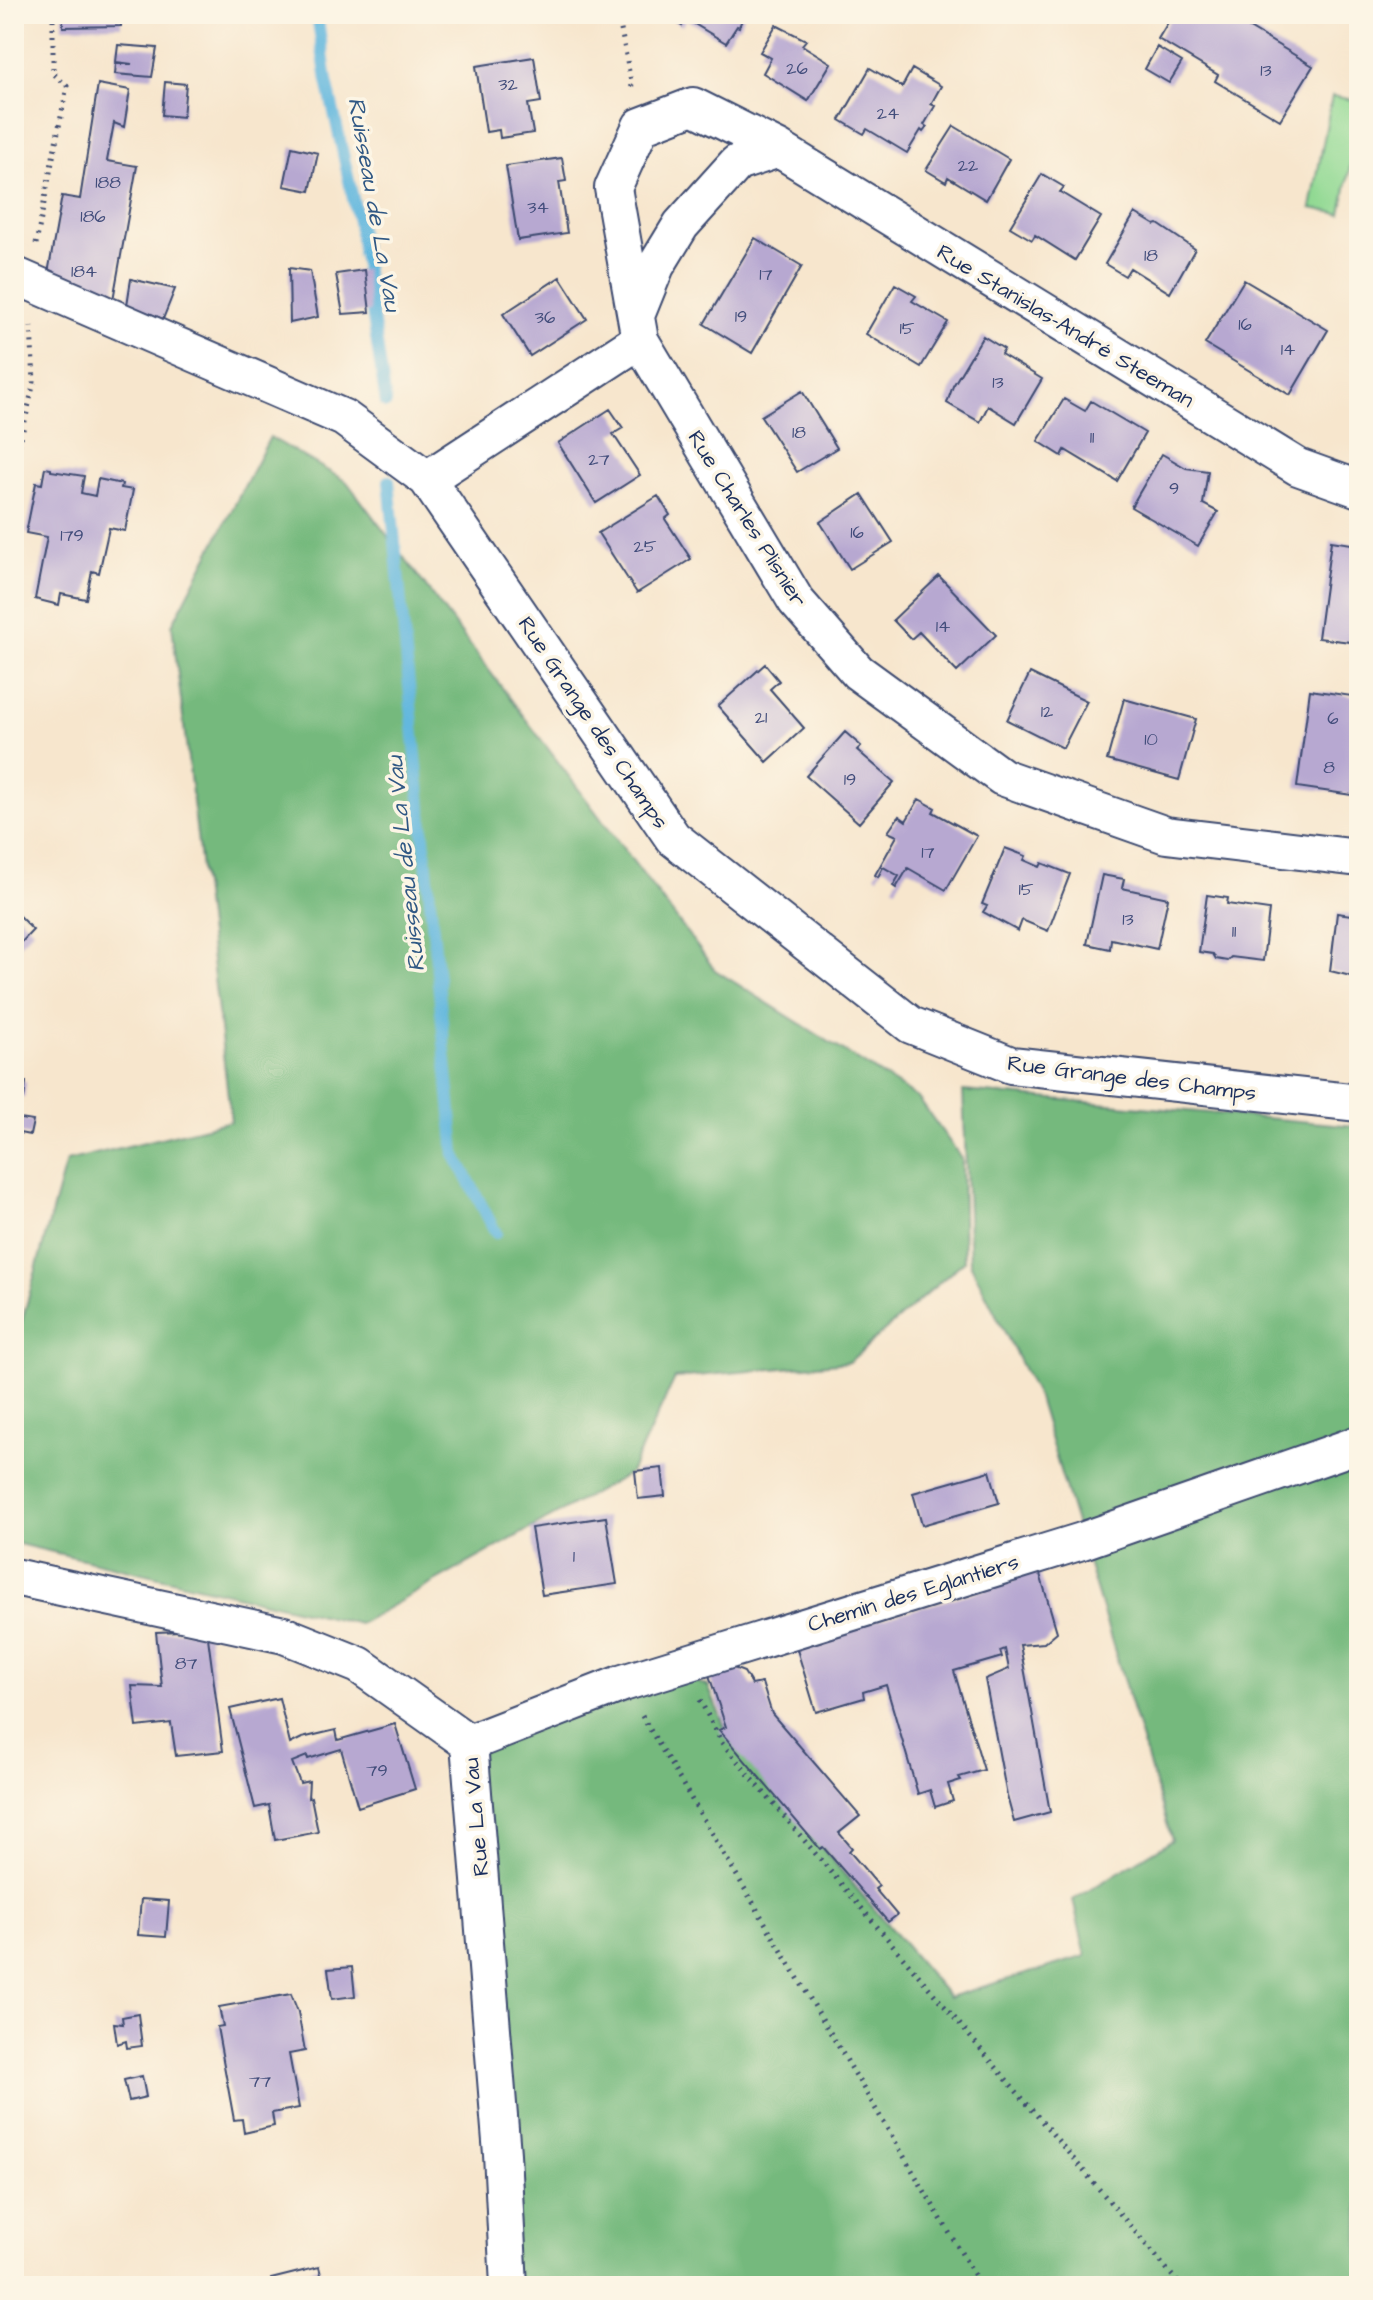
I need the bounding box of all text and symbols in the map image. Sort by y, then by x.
house number: 26 [786,56,808,81]
house number: 13 [1260,58,1272,83]
house number: 32 [498,72,518,97]
water label: Ruisseau de La Vau [338,94,410,316]
house number: 24 [877,101,899,126]
house number: 22 [958,153,979,178]
house number: 188 [95,170,121,195]
house number: 34 [527,195,549,220]
house number: 186 [80,204,106,229]
street label: Rue Stanislas-André Steeman [931,237,1200,416]
house number: 18 [1144,243,1158,268]
house number: 184 [71,259,97,284]
house number: 17 [759,262,773,287]
house number: 19 [735,304,747,329]
house number: 36 [535,305,555,330]
house number: 16 [1238,312,1252,337]
house number: 15 [899,316,915,341]
house number: 14 [1281,337,1295,362]
house number: 13 [992,370,1004,395]
house number: 18 [792,420,806,445]
street label: Rue Charles Plisnier [680,425,814,613]
house number: 11 [1090,425,1094,450]
house number: 27 [588,447,610,472]
house number: 9 [1169,476,1179,501]
house number: 16 [850,520,864,545]
house number: 179 [60,523,84,548]
house number: 25 [633,534,657,559]
street label: Rue Grange des Champs [509,610,676,836]
house number: 14 [936,614,950,639]
house number: 12 [1041,699,1054,724]
house number: 21 [755,705,767,730]
house number: 6 [1327,706,1339,731]
house number: 10 [1144,727,1158,752]
water label: Ruisseau de La Vau [378,753,434,973]
house number: 8 [1323,755,1335,780]
house number: 19 [844,767,856,792]
house number: 17 [921,840,935,865]
house number: 15 [1018,877,1034,902]
house number: 13 [1122,907,1134,932]
house number: 11 [1232,919,1236,944]
street label: Rue Grange des Champs [1006,1048,1258,1110]
house number: 1 [573,1544,575,1569]
street label: Chemin des Eglantiers [804,1547,1023,1641]
house number: 87 [175,1651,197,1676]
street label: Rue La Vau [456,1756,497,1877]
house number: 79 [366,1758,388,1783]
house number: 77 [249,2069,271,2094]

